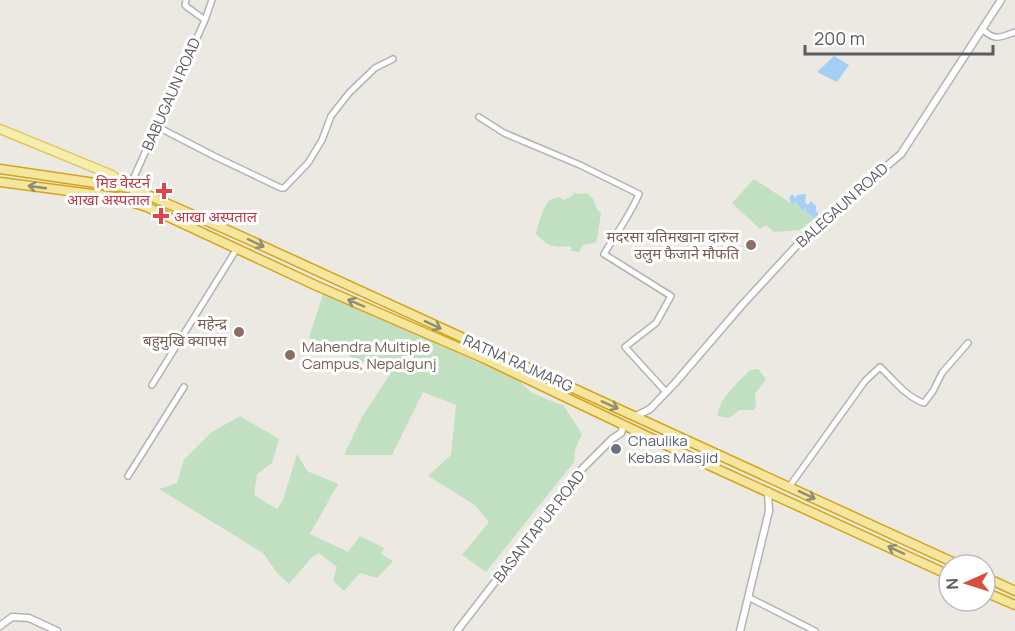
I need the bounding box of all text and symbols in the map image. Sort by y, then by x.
scale bar [805,18,992,56]
text: 200 m [814,26,865,50]
street label: BABUGAUN ROAD [137,34,205,154]
street label: BALEGAUN ROAD [791,158,893,252]
place label: मिड वेस्टर्न आखा अस्पताल [67,172,151,210]
one-way arrow [28,182,48,193]
marker: मिड वेस्टर्न आखा अस्पताल [155,182,173,200]
place label: आखा अस्पताल [174,206,258,227]
marker: आखा अस्पताल [152,207,170,225]
place label: मदरसा यतिमखाना दारुल उलुम फैजाने माैफति [606,226,740,264]
one-way arrow [246,237,264,249]
marker: मदरसा यतिमखाना दारुल उलुम फैजाने माैफति [744,238,758,252]
one-way arrow [347,297,365,309]
place label: महेन्द्र बहुमुखि क्यापस [143,313,228,351]
one-way arrow [423,319,441,331]
marker: महेन्द्र बहुमुखि क्यापस [232,325,246,339]
street label: RATNA RAJMARG [460,329,576,397]
place label: Mahendra Multiple Campus, Nepalgunj [302,336,436,374]
marker: Mahendra Multiple Campus, Nepalgunj [283,348,297,362]
one-way arrow [601,400,619,411]
place label: Chaulika Kebas Masjid [628,430,718,468]
marker: Chaulika Kebas Masjid [609,442,623,456]
street label: BASANTAPUR ROAD [488,465,590,587]
one-way arrow [797,490,815,501]
one-way arrow [887,544,905,556]
north arrow [937,553,997,613]
text: N [941,577,963,590]

